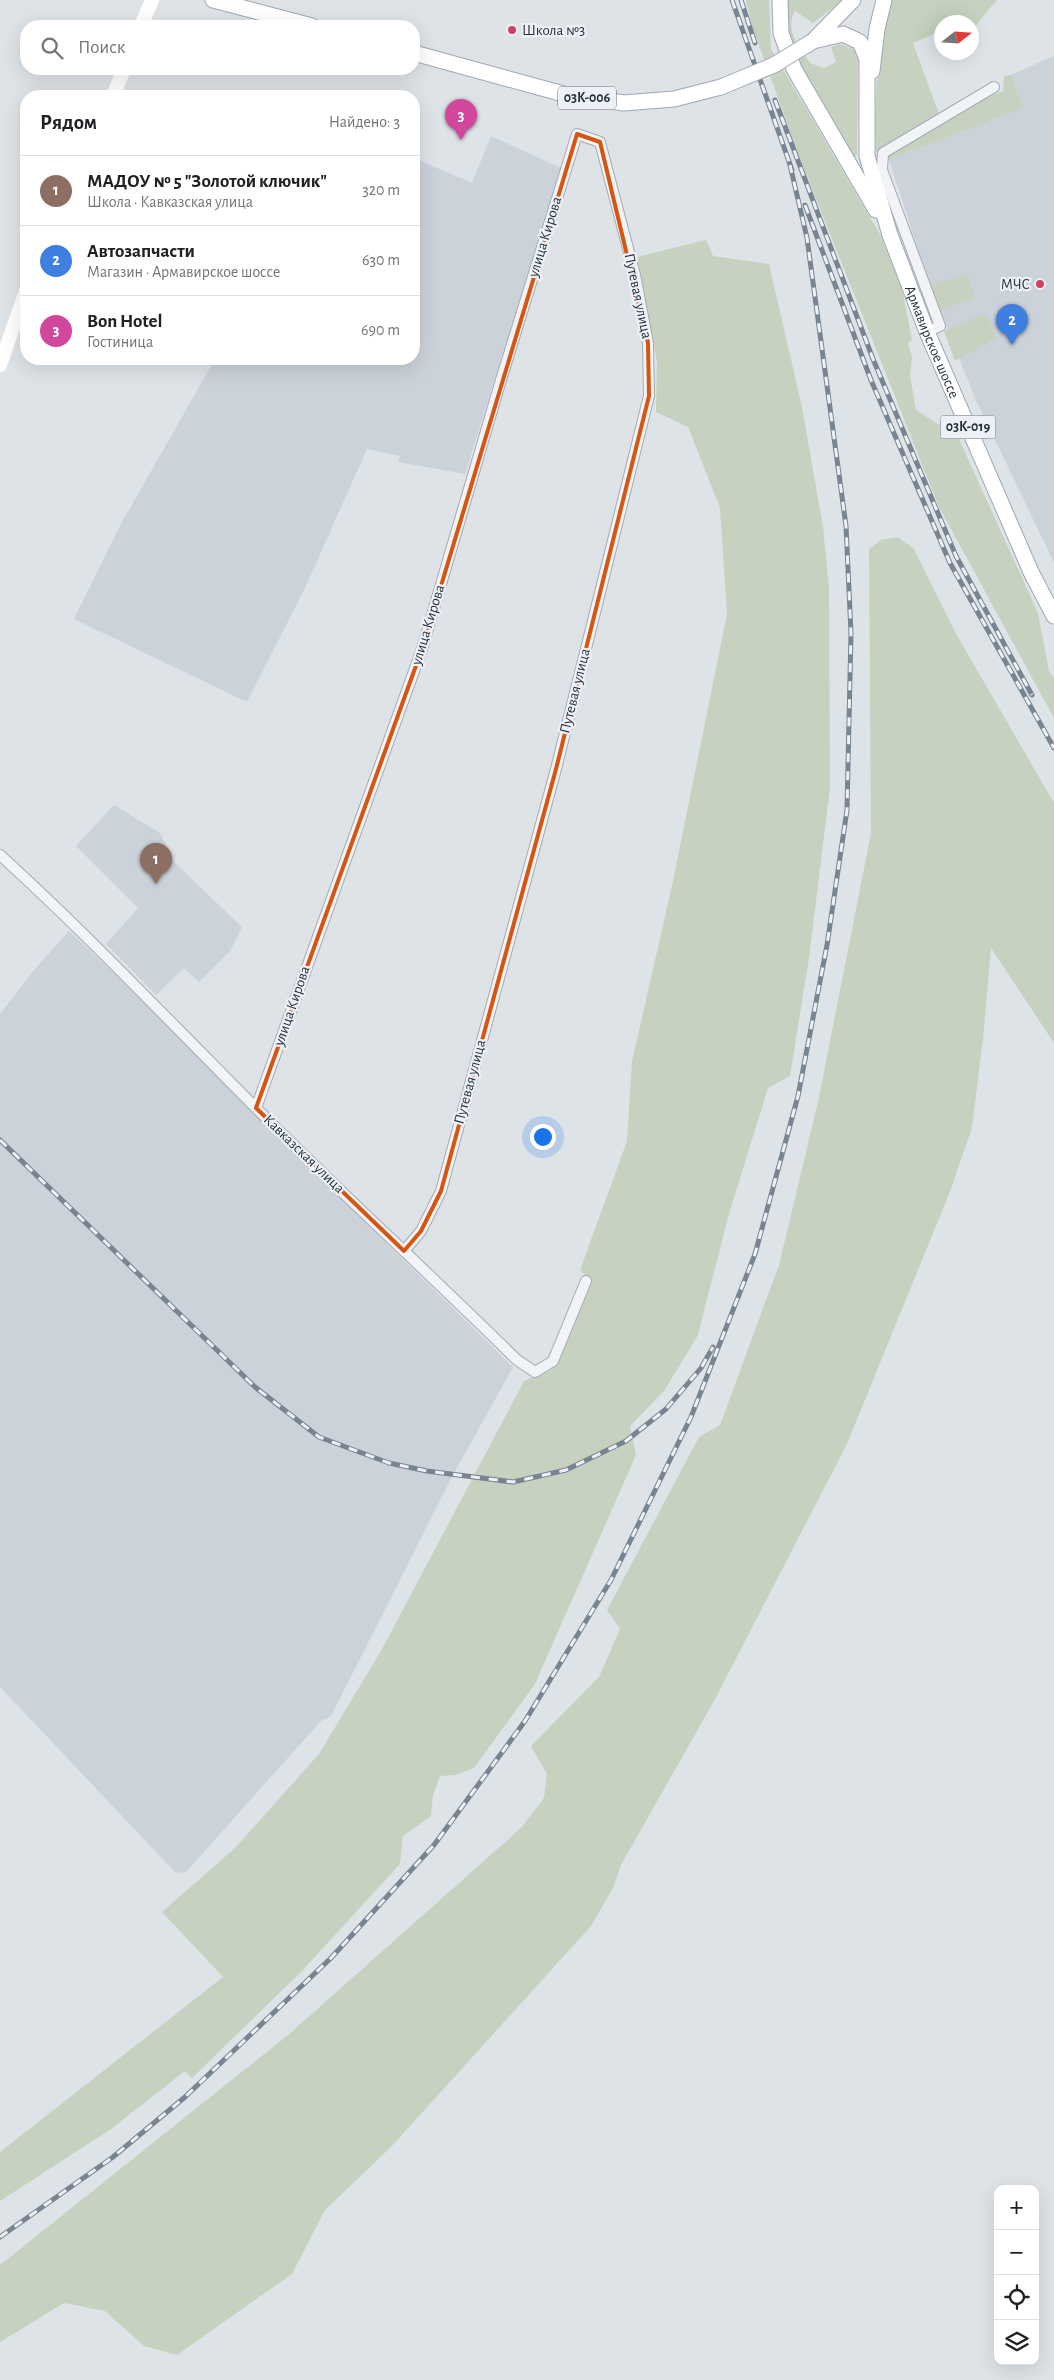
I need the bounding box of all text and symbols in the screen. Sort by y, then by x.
north arrow [934,15,979,60]
search box [20,20,420,75]
place label: Школа №3 [522,23,585,38]
marker: Школа №3 [506,24,518,36]
icon: search [38,34,66,62]
text: Поиск [78,38,125,57]
road number: 03К-006 [558,86,616,110]
pin: 3 [445,99,477,140]
text: Рядом [40,112,97,133]
text: Найдено: 3 [329,114,400,130]
text: МАДОУ № 5 "Золотой ключик" [87,172,327,191]
text: 1 [53,182,59,198]
text: 320 m [362,182,400,198]
text: Школа · Кавказская улица [87,194,253,210]
street label: улица Кирова [525,195,564,280]
text: Автозапчасти [87,242,195,261]
text: 2 [52,252,60,268]
text: 630 m [362,252,400,268]
street label: Путевая улица [622,252,654,340]
text: Магазин · Армавирское шоссе [87,264,280,280]
place label: МЧС [1001,277,1030,292]
marker: МЧС [1034,278,1046,290]
street label: Армавирское шоссе [902,283,962,400]
pin: 2 [996,304,1028,345]
text: Bon Hotel [87,312,163,331]
text: 3 [53,322,59,338]
text: 690 m [361,322,400,338]
text: Гостиница [87,334,153,350]
road number: 03К-019 [940,416,996,438]
street label: улица Кирова [408,583,447,668]
street label: Путевая улица [557,647,593,735]
pin: 1 [140,843,172,884]
street label: улица Кирова [271,964,313,1049]
street label: Путевая улица [452,1038,489,1126]
street label: Кавказская улица [261,1112,347,1196]
your location [530,1124,556,1150]
map controls [994,2185,1039,2365]
button: + [994,2185,1039,2230]
button: − [994,2230,1039,2275]
button: locate [994,2275,1039,2320]
button: layers [994,2320,1039,2365]

